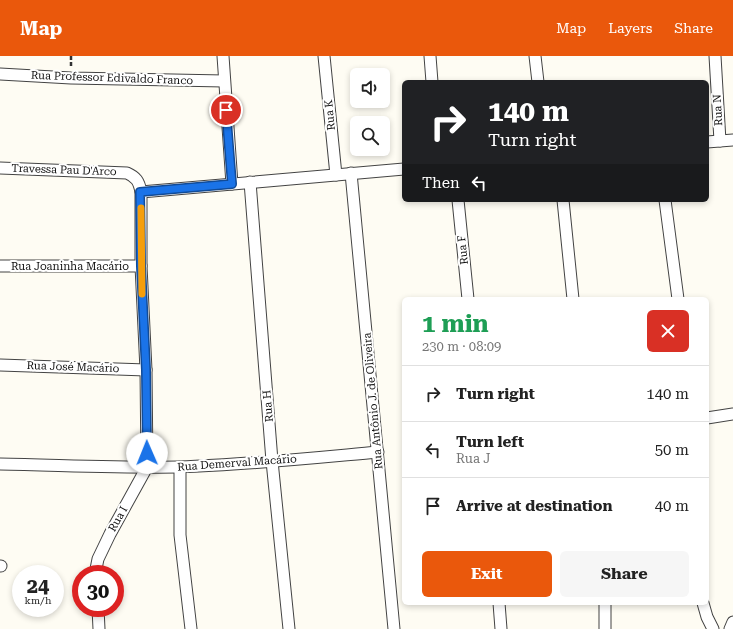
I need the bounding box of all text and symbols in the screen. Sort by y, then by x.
text: Map [20,17,62,40]
text: Map [556,20,586,36]
text: Layers [608,20,652,36]
text: Share [674,20,713,36]
map controls [350,68,390,156]
button: sound [350,68,390,108]
street label: Rua Professor Edivaldo Franco [31,69,194,87]
pin [209,93,243,127]
street label: Rua N [711,94,725,126]
text: 140 m [488,95,569,128]
icon: right [422,96,474,148]
icon: arrive [215,99,237,121]
street label: Rua K [322,99,338,131]
button: search [350,116,390,156]
text: Turn right [488,129,576,150]
street label: Travessa Pau D'Arco [11,162,117,178]
icon: left [468,172,490,194]
text: Then [422,174,460,192]
street label: Rua F [455,234,471,265]
street label: Rua Joaninha Macário [11,260,129,273]
text: 1 min [422,310,489,338]
button: close [647,310,689,352]
street label: Rua Antônio J. de Oliveira [361,332,385,470]
text: 230 m · 08:09 [422,339,501,354]
street label: Rua José Macário [26,359,120,375]
icon: right [422,383,444,405]
text: Turn right [456,385,535,403]
text: 140 m [646,385,689,403]
street label: Rua H [260,389,276,423]
position arrow [126,432,168,474]
text: Turn left [456,433,524,451]
icon: left [422,439,444,461]
text: 50 m [655,441,689,459]
text: Rua J [456,451,491,466]
street label: Rua Demerval Macário [177,452,297,474]
icon: arrive [422,495,444,517]
text: Arrive at destination [456,497,612,515]
text: 40 m [655,497,689,515]
street label: Rua I [106,504,130,534]
button: Exit [422,551,552,597]
button: Share [560,551,689,597]
speed limit sign: 30 [72,565,124,617]
text: 24 [27,574,49,598]
text: km/h [25,595,51,606]

